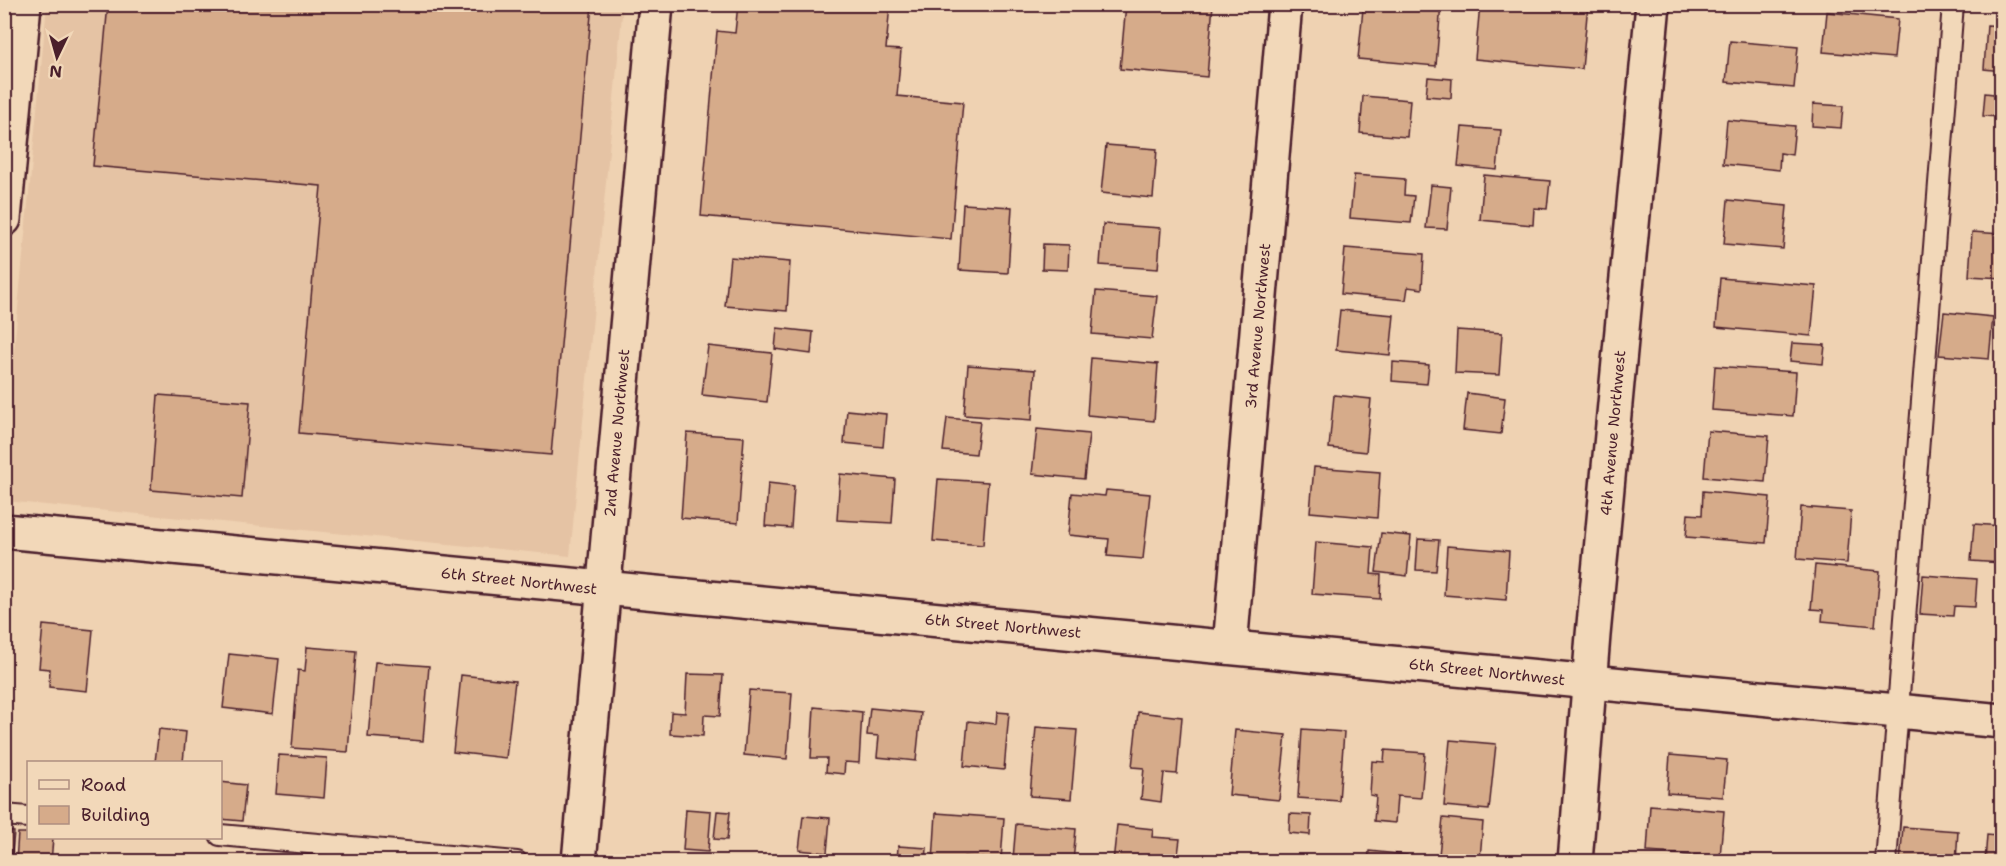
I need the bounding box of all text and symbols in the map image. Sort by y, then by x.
north arrow [27,27,87,87]
text: N [49,60,63,82]
street label: 3rd Avenue Northwest [1241,242,1275,410]
street label: 2nd Avenue Northwest [600,348,634,518]
street label: 4th Avenue Northwest [1596,349,1630,517]
street label: 6th Street Northwest [440,563,598,599]
street label: 6th Street Northwest [924,609,1082,643]
street label: 6th Street Northwest [1408,654,1566,690]
legend [27,761,222,839]
text: Road [81,773,126,797]
text: Building [81,803,150,827]

